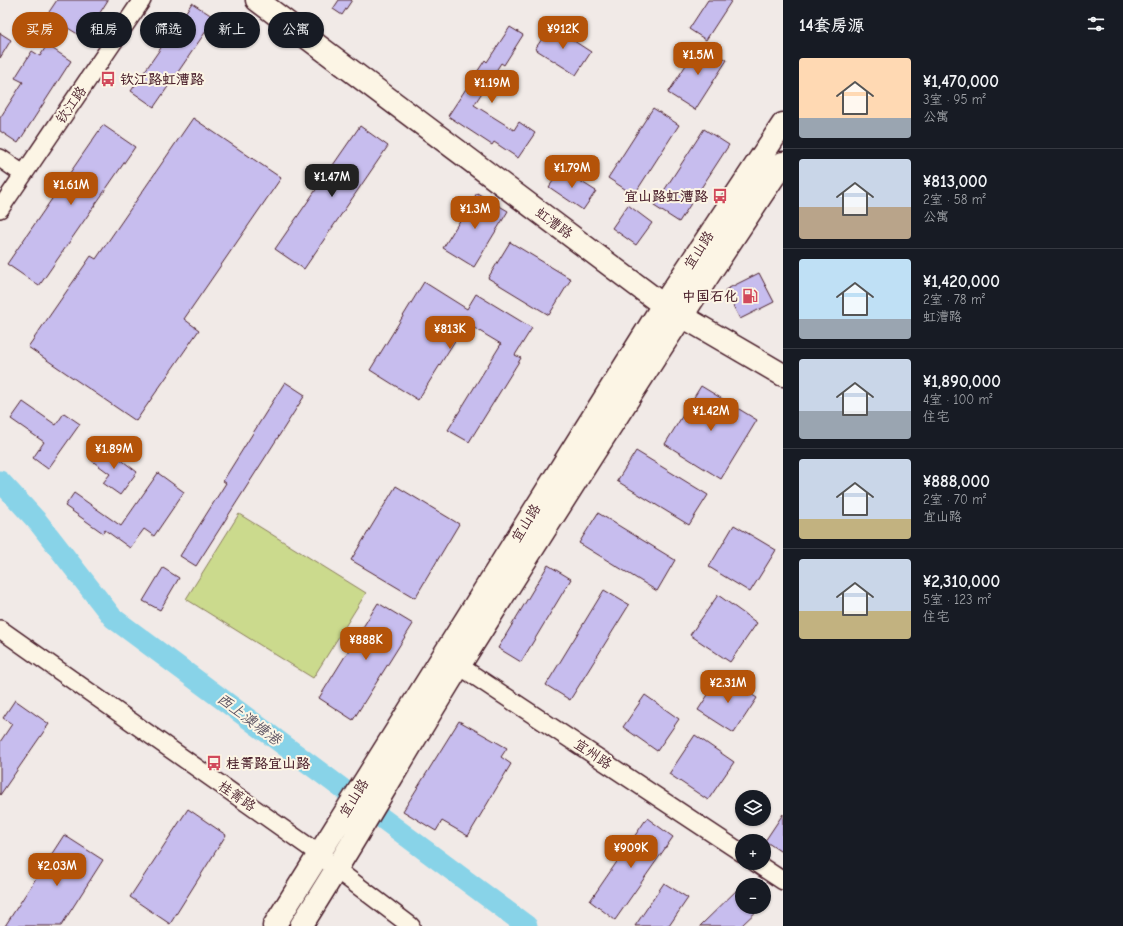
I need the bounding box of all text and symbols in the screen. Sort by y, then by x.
chip: 买房 [12,12,68,48]
chip: 租房 [76,12,132,48]
chip: 筛选 [140,12,196,48]
chip: 新上 [204,12,260,48]
chip: 公寓 [268,12,324,48]
icon: filters [1085,13,1107,35]
pin: ¥912K [535,16,591,50]
text: 14套房源 [799,16,864,35]
text: ¥912K [547,21,579,36]
pin: ¥1.5M [670,42,726,76]
text: ¥1.5M [682,47,714,62]
bus stop icon: 钦江路虹漕路 [99,70,117,88]
pin: ¥1.19M [459,70,525,104]
place label: 钦江路虹漕路 [120,71,204,88]
text: ¥1,470,000 [923,72,999,91]
icon: home [831,74,879,122]
text: ¥1.19M [474,75,510,90]
street label: 钦江路 [52,83,90,127]
text: 3室 · 95 m² [923,92,986,107]
text: 公寓 [923,109,949,124]
pin: ¥1.79M [539,155,605,189]
text: ¥1.79M [554,160,590,175]
pin: ¥1.47M [299,164,365,198]
text: ¥1.47M [314,169,350,184]
pin: ¥1.61M [38,172,104,206]
text: ¥813,000 [923,172,988,191]
icon: home [831,175,879,223]
text: ¥1.61M [53,177,89,192]
bus stop icon: 宜山路虹漕路 [711,187,729,205]
place label: 宜山路虹漕路 [624,188,708,205]
text: 2室 · 58 m² [923,192,986,207]
pin: ¥1.3M [447,196,503,230]
text: ¥1.3M [460,201,490,216]
street label: 虹漕路 [532,204,576,242]
text: 公寓 [923,209,949,224]
street label: 宜山路 [680,228,718,272]
text: ¥1,420,000 [923,272,1000,291]
icon: home [831,275,879,323]
fuel station icon: 中国石化 [741,287,759,305]
place label: 中国石化 [682,288,738,305]
text: 2室 · 78 m² [923,292,985,307]
text: 虹漕路 [923,309,962,324]
pin: ¥813K [422,316,478,350]
text: ¥813K [434,321,466,336]
text: ¥1,890,000 [923,372,1001,391]
icon: home [831,375,879,423]
text: 4室 · 100 m² [923,392,993,407]
pin: ¥1.42M [678,398,744,432]
text: ¥1.42M [693,403,729,418]
text: 住宅 [923,409,949,424]
pin: ¥1.89M [81,436,147,470]
text: ¥1.89M [95,441,133,456]
text: ¥888,000 [923,472,990,491]
icon: home [831,475,879,523]
text: 2室 · 70 m² [923,492,986,507]
street label: 宜山路 [508,501,544,545]
text: 宜山路 [923,509,962,524]
text: ¥2,310,000 [923,572,1000,591]
icon: home [831,575,879,623]
text: 5室 · 123 m² [923,592,991,607]
text: 住宅 [923,609,949,624]
pin: ¥888K [338,627,394,661]
text: ¥888K [349,632,383,647]
pin: ¥2.31M [695,670,761,704]
text: ¥2.31M [709,675,747,690]
water label: 西上澳塘港 [214,689,286,750]
street label: 宜州路 [571,735,615,773]
bus stop icon: 桂箐路宜山路 [205,754,223,772]
place label: 桂箐路宜山路 [226,755,310,772]
street label: 宜山路 [336,776,372,820]
street label: 桂箐路 [215,777,259,815]
map controls [735,790,771,914]
button: layers [735,790,771,826]
button: + [735,834,771,870]
pin: ¥909K [603,835,659,869]
text: ¥909K [614,840,648,855]
pin: ¥2.03M [24,853,90,887]
text: ¥2.03M [37,858,77,873]
button: − [735,878,771,914]

